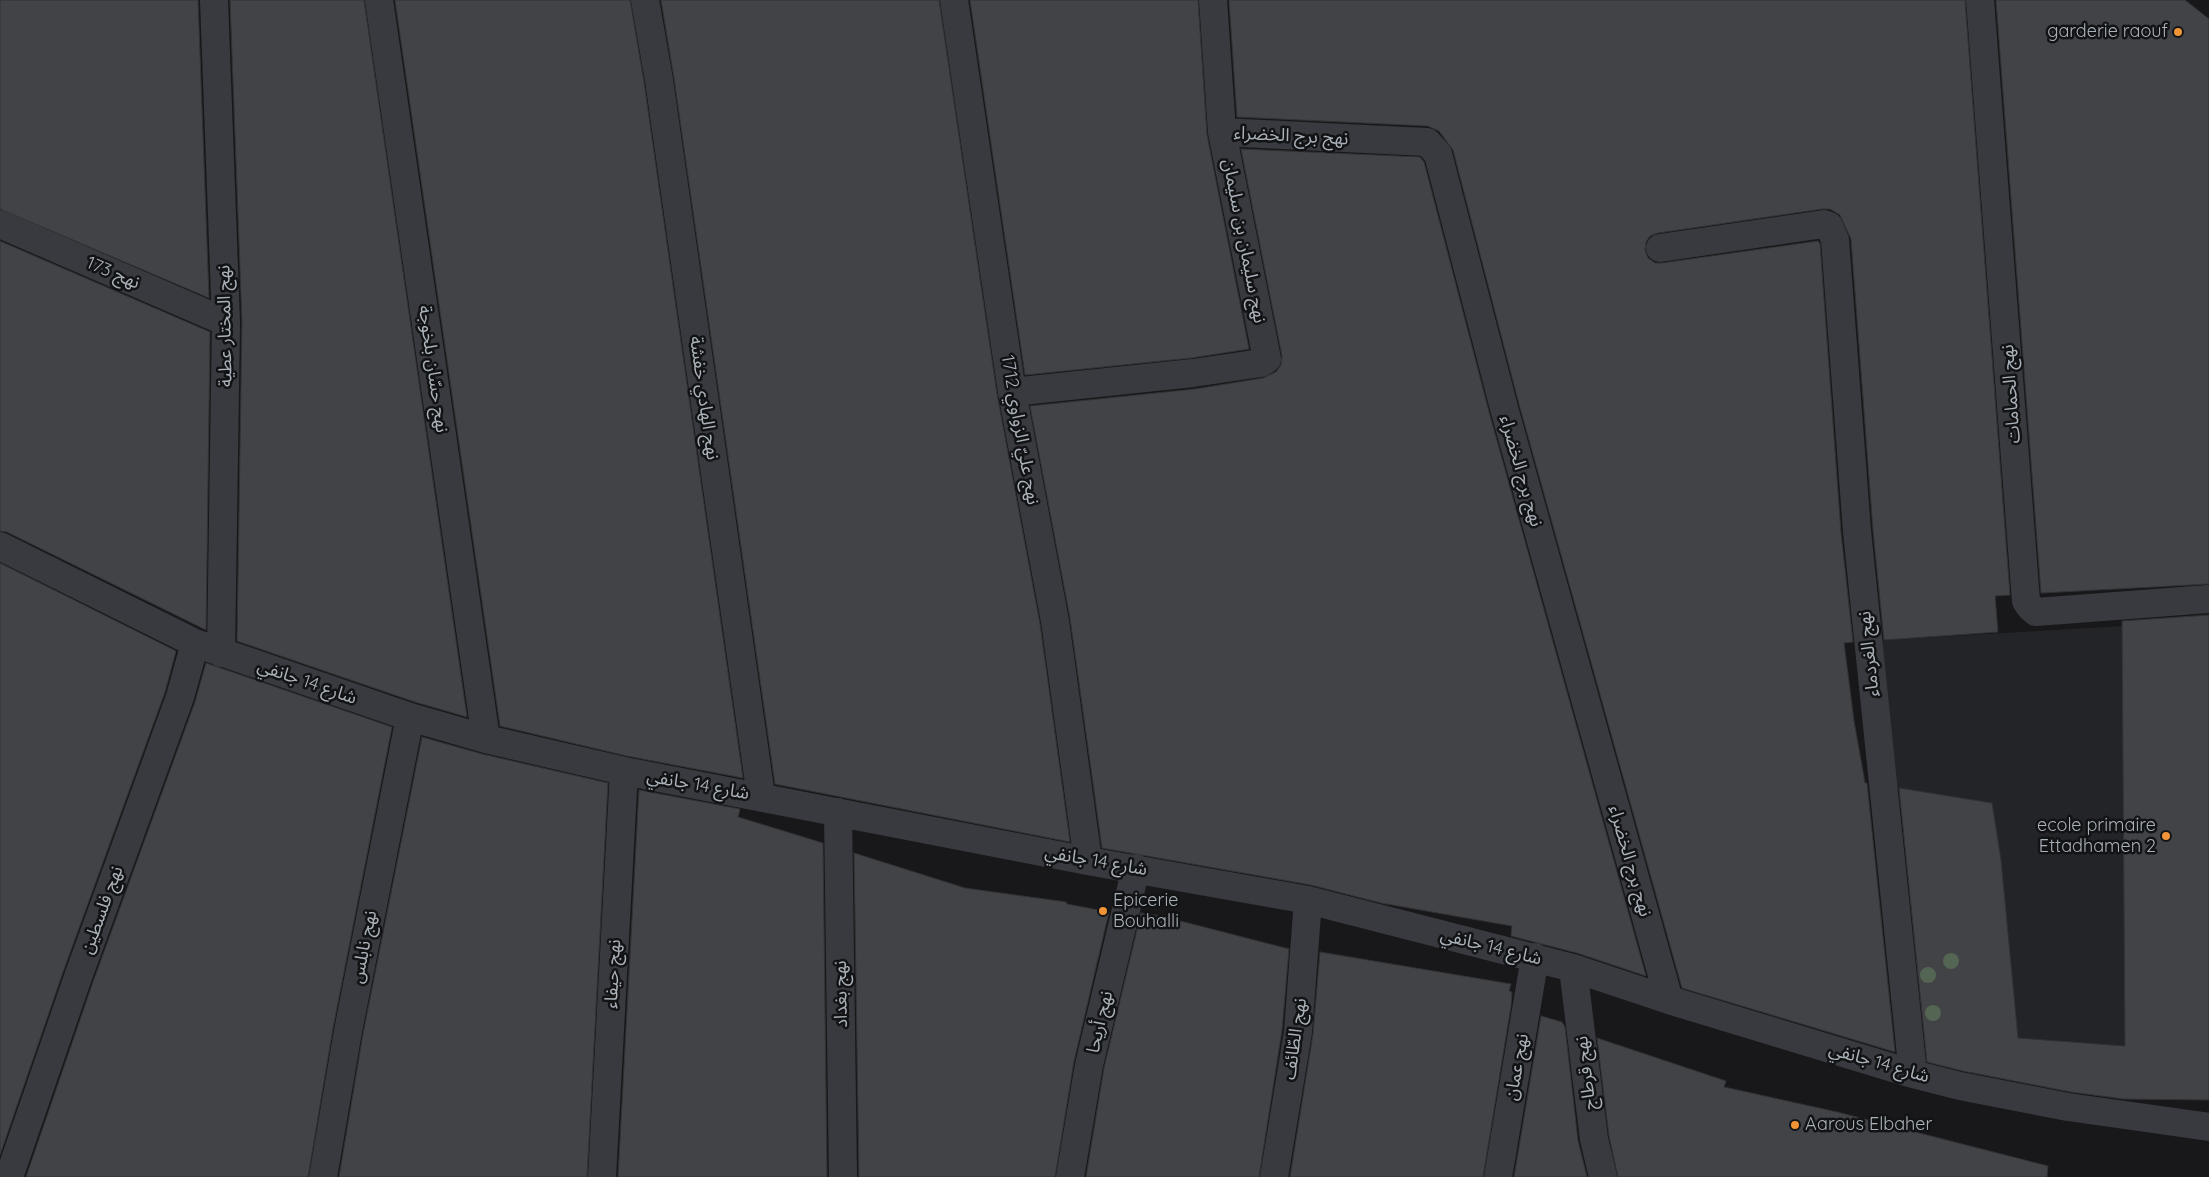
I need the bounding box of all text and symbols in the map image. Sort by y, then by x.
place label: garderie raouf [2047,21,2168,43]
marker: garderie raouf [2172,26,2184,38]
street label: نهج برج الخضراء [1233,122,1349,150]
street label: نهج سليمان بن سليمان [1217,157,1271,325]
street label: نهج 173 [83,252,143,294]
street label: نهج المختار عطية [213,265,237,387]
street label: نهج حسّان بلخوجة [413,304,453,434]
street label: نهج الهادي خفشة [685,335,723,461]
street label: نهج الحمامات [1997,344,2025,444]
street label: نهج عليّ الزواوي 1712 [996,353,1044,507]
street label: نهج برج الخضراء [1495,413,1547,529]
street label: نهج الغردماء [1854,610,1884,698]
street label: شارع 14 جانفي [254,655,360,709]
street label: شارع 14 جانفي [645,765,751,805]
street label: نهج برج الخضراء [1604,803,1656,919]
place label: ecole primaire Ettadhamen 2 [2037,815,2156,858]
marker: ecole primaire Ettadhamen 2 [2160,830,2172,842]
street label: شارع 14 جانفي [1043,841,1149,881]
street label: نهج فلسطين [76,863,128,957]
place label: Epicerie Bouhalli [1113,890,1179,932]
marker: Epicerie Bouhalli [1097,905,1109,917]
street label: نهج نابلس [346,909,382,985]
street label: شارع 14 جانفي [1438,924,1544,970]
street label: نهج حيفاء [600,939,626,1009]
street label: نهج بغداد [830,960,852,1028]
street label: نهج أريحا [1082,989,1118,1055]
street label: نهج الطّائف [1279,997,1311,1081]
street label: نهج عمان [1500,1032,1534,1102]
street label: نهج قرطاج [1571,1035,1601,1111]
street label: شارع 14 جانفي [1826,1038,1932,1088]
place label: Aarous Elbaher [1805,1114,1932,1136]
marker: Aarous Elbaher [1789,1119,1801,1131]

